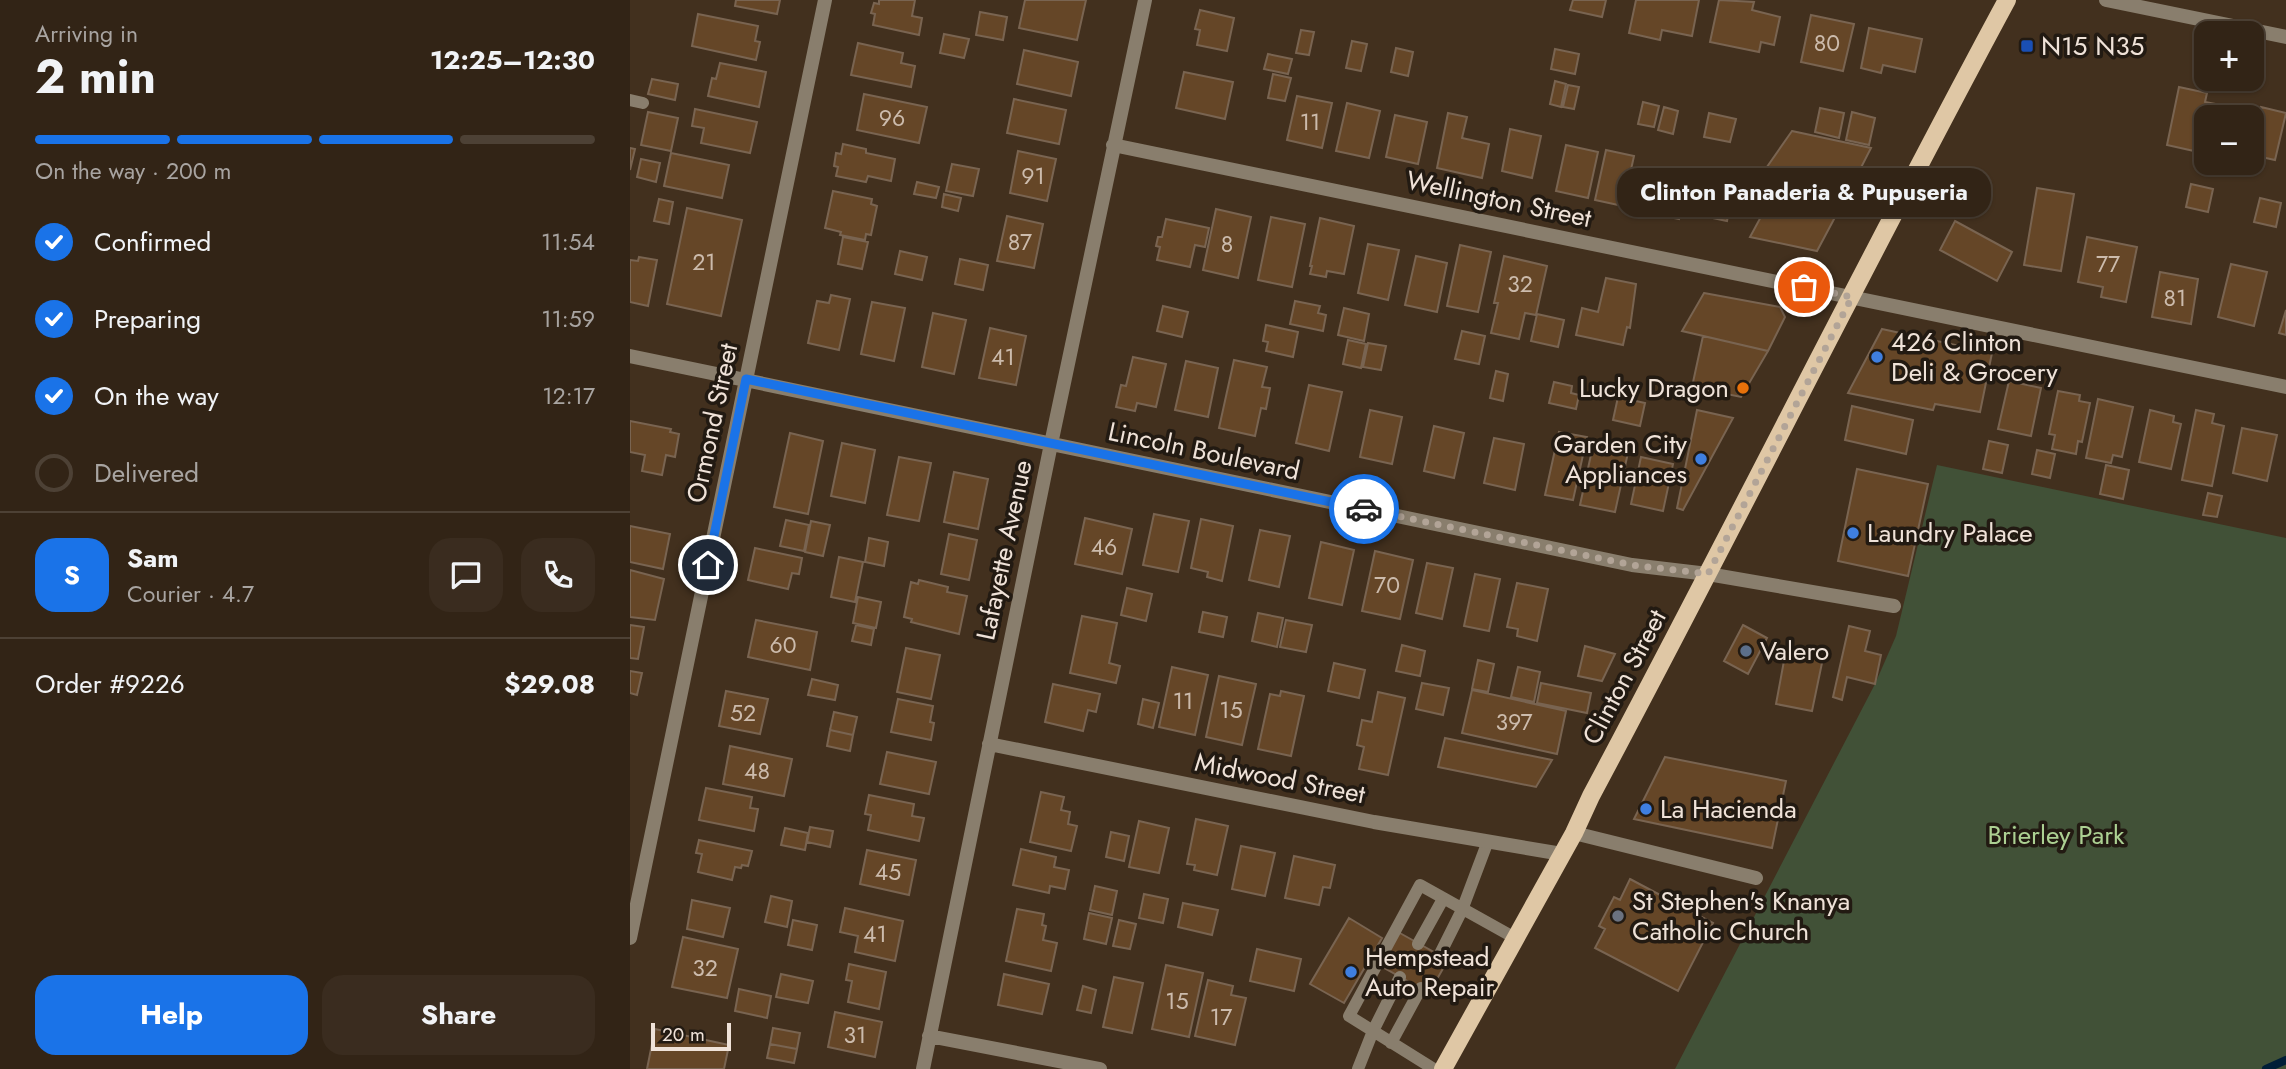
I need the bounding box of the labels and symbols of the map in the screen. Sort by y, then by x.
house number: 80 [1814,26,1840,60]
place label: N15 N35 [2041,27,2144,65]
marker: N15 N35 [2019,38,2035,54]
house number: 96 [879,101,905,135]
house number: 11 [1300,105,1320,139]
house number: 91 [1021,159,1045,193]
street label: Wellington Street [1403,161,1596,237]
callout: Clinton Panaderia & Pupuseria [1617,168,1991,217]
house number: 87 [1008,225,1032,259]
house number: 8 [1221,227,1233,261]
house number: 21 [692,245,716,279]
house number: 77 [2096,247,2120,281]
pin [1774,257,1834,317]
house number: 32 [1507,267,1533,301]
house number: 81 [2164,281,2186,315]
place label: 426 Clinton Deli & Grocery [1891,323,2058,391]
street label: Ormond Street [677,339,748,506]
house number: 41 [991,340,1015,374]
marker: 426 Clinton Deli & Grocery [1869,349,1885,365]
place label: Lucky Dragon [1579,369,1729,407]
marker: Lucky Dragon [1735,380,1751,396]
street label: Lincoln Boulevard [1105,412,1303,490]
place label: Garden City Appliances [1554,425,1688,493]
marker: Garden City Appliances [1693,451,1709,467]
street label: Lafayette Avenue [966,456,1042,644]
courier [1329,474,1399,544]
place label: Laundry Palace [1867,514,2033,552]
marker: Laundry Palace [1845,525,1861,541]
house number: 46 [1091,530,1117,564]
pin [678,535,738,595]
house number: 70 [1374,568,1400,602]
street label: Clinton Street [1572,602,1676,751]
house number: 60 [769,628,797,662]
place label: Valero [1760,632,1829,670]
marker: Valero [1738,643,1754,659]
house number: 11 [1173,684,1193,718]
house number: 15 [1219,693,1243,727]
house number: 52 [730,696,756,730]
house number: 397 [1495,705,1533,739]
street label: Midwood Street [1191,743,1369,813]
house number: 48 [744,754,770,788]
place label: La Hacienda [1660,790,1797,828]
marker: La Hacienda [1638,801,1654,817]
park label: Brierley Park [1987,816,2125,854]
house number: 45 [875,855,901,889]
place label: St Stephen's Knanya Catholic Church [1632,882,1850,950]
marker: St Stephen's Knanya Catholic Church [1610,908,1626,924]
house number: 41 [863,917,887,951]
place label: Hempstead Auto Repair [1365,938,1495,1006]
house number: 32 [692,951,718,985]
marker: Hempstead Auto Repair [1343,964,1359,980]
house number: 15 [1165,984,1189,1018]
house number: 17 [1210,1000,1232,1034]
house number: 31 [844,1018,866,1052]
scale bar [651,1020,732,1052]

